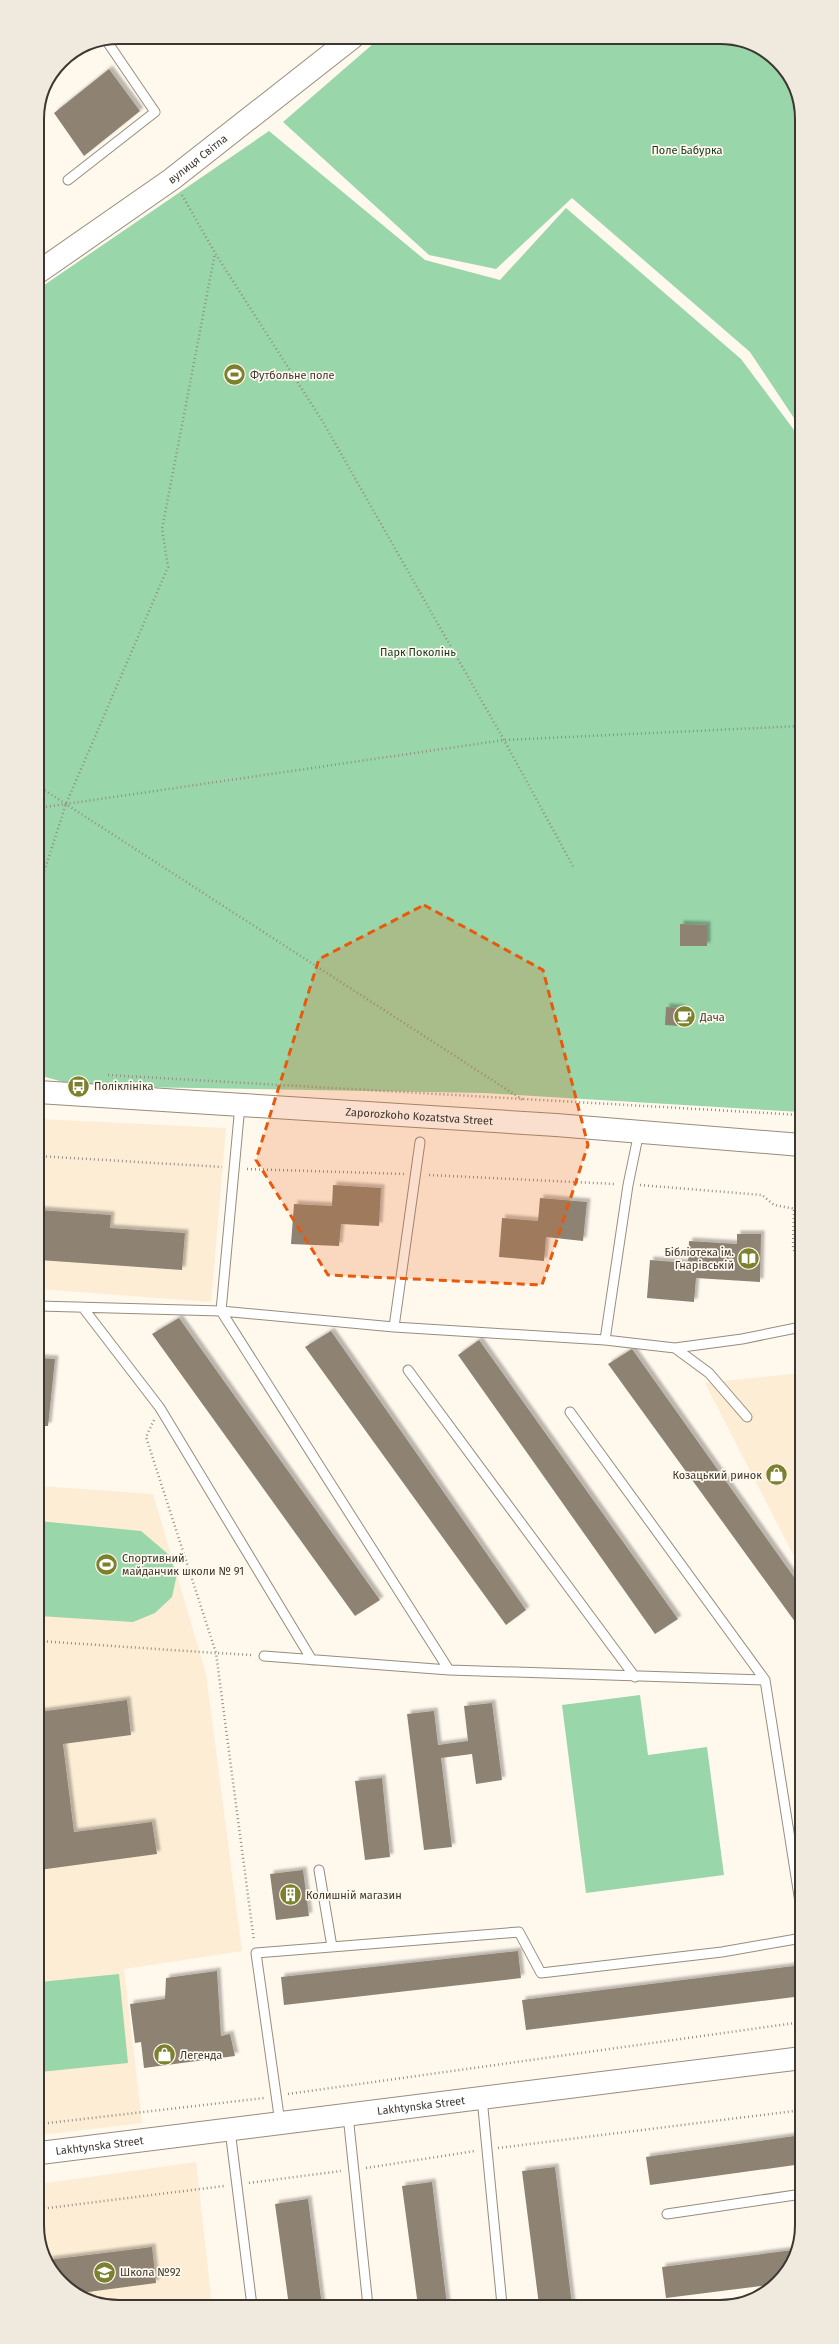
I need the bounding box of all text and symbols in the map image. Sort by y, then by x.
street label: вулиця Світла [166,132,230,187]
park label: Поле Бабурка [651,144,723,157]
sports icon: Футбольне поле [221,362,247,388]
place label: Футбольне поле [250,369,335,382]
park label: Парк Поколінь [380,646,456,659]
cafe icon: Дача [671,1004,697,1030]
place label: Дача [699,1011,725,1024]
bus stop icon: Поліклініка [65,1073,91,1099]
place label: Поліклініка [94,1080,153,1093]
street label: Zaporozkoho Kozatstva Street [345,1106,493,1128]
library icon: Бібліотека ім. Гнарівській [736,1245,762,1271]
place label: Бібліотека ім. Гнарівській [664,1246,734,1272]
shop icon: Козацький ринок [764,1462,790,1488]
place label: Козацький ринок [672,1469,762,1482]
sports icon: Спортивний майданчик школи № 91 [93,1551,119,1577]
place label: Спортивний майданчик школи № 91 [122,1552,244,1578]
building icon: Колишній магазин [277,1882,303,1908]
place label: Колишній магазин [306,1889,402,1902]
shop icon: Легенда [151,2042,177,2068]
place label: Легенда [180,2049,222,2062]
street label: Lakhtynska Street [376,2094,466,2118]
street label: Lakhtynska Street [55,2134,144,2158]
school or university icon: Школа №92 [92,2259,118,2285]
place label: Школа №92 [120,2266,181,2279]

